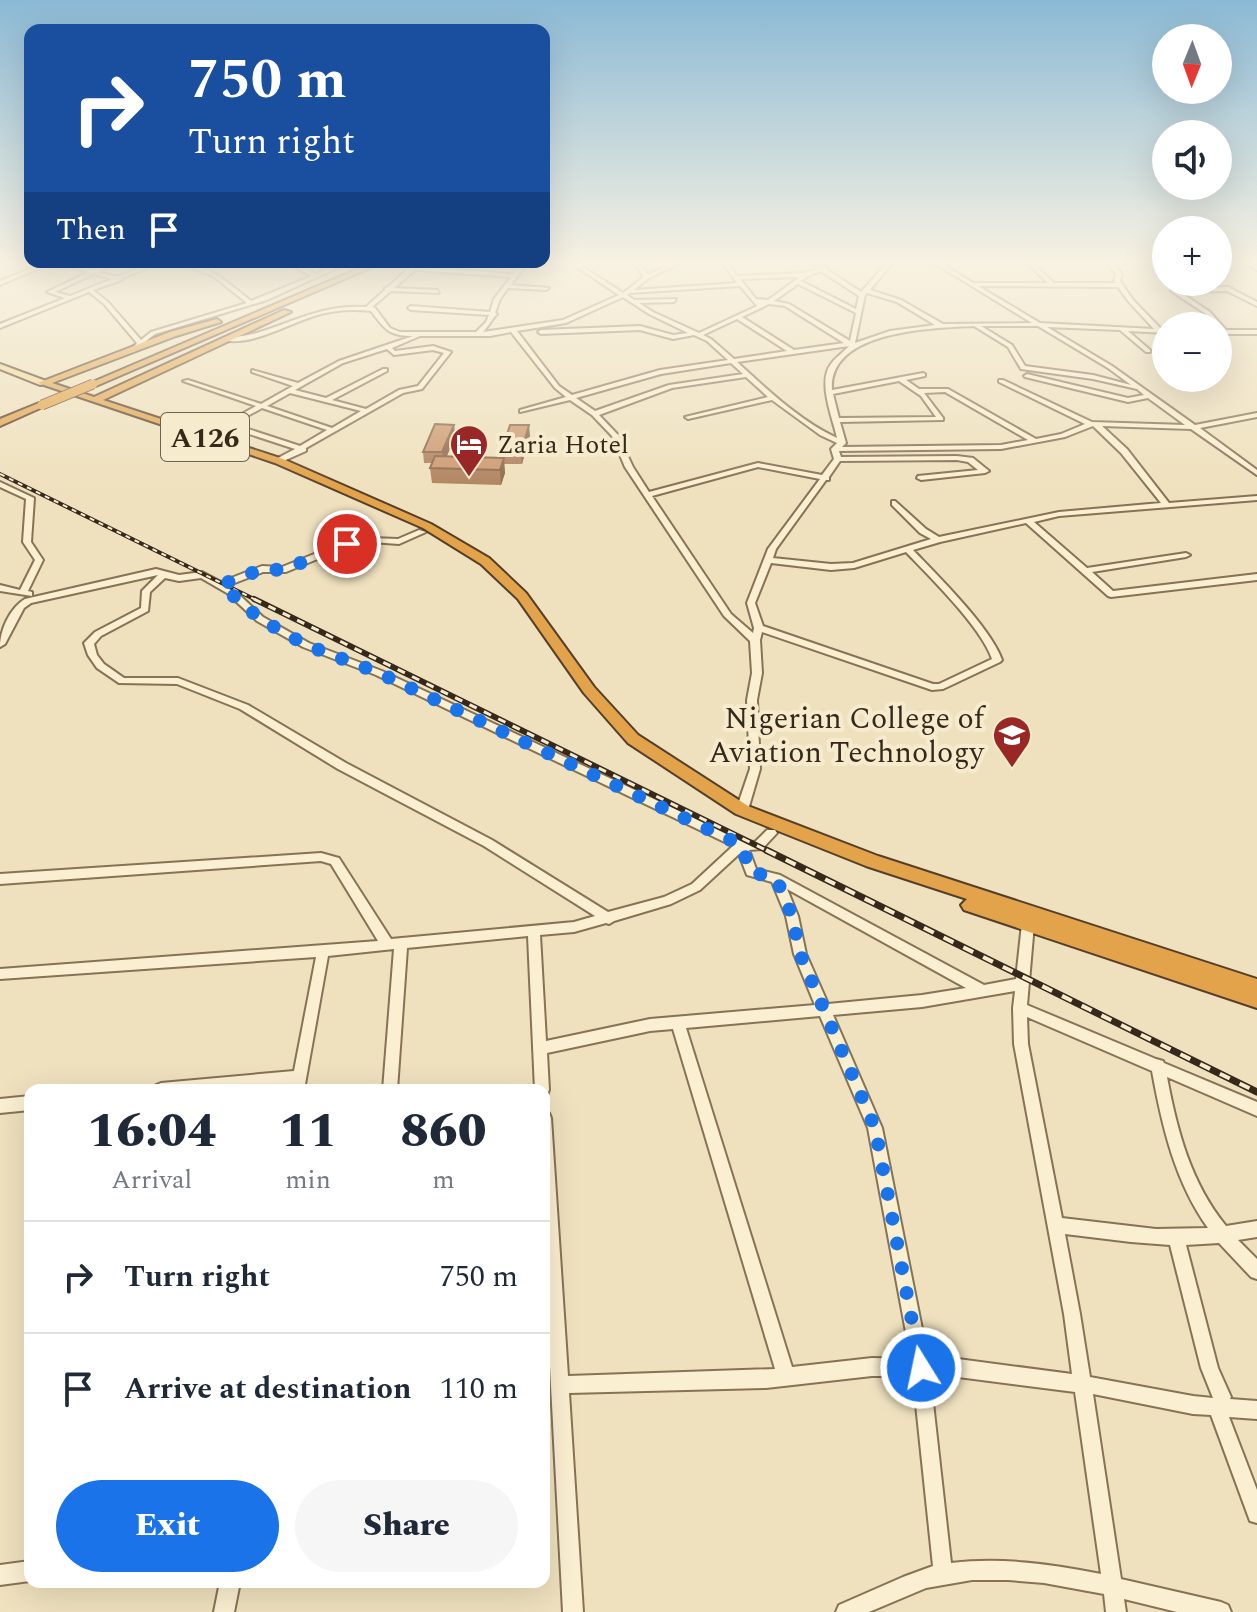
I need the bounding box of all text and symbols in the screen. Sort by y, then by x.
north arrow [1152,24,1232,104]
map controls [1152,24,1232,392]
text: 750 m [188,38,347,123]
icon: right [56,56,160,160]
text: Turn right [188,115,355,170]
button: sound [1152,120,1232,200]
text: Then [56,207,126,253]
icon: arrive [142,208,186,252]
button: + [1152,216,1232,296]
button: − [1152,312,1232,392]
road number: A126 [161,413,249,461]
hotel icon: Zaria Hotel [448,423,490,478]
place label: Zaria Hotel [497,425,629,465]
pin [313,510,381,578]
icon: arrive [325,522,369,566]
place label: Nigerian College of Aviation Technology [709,696,987,776]
school or university icon: Nigerian College of Aviation Technology [991,714,1033,769]
text: 16:04 [87,1095,216,1168]
text: 11 [279,1095,337,1168]
text: 860 [400,1095,487,1168]
text: Arrival [111,1160,192,1200]
text: min [285,1160,331,1200]
text: m [432,1160,455,1200]
text: Turn right [124,1254,270,1300]
text: 750 m [440,1254,518,1300]
icon: right [56,1255,100,1299]
position arrow [879,1326,963,1410]
text: Arrive at destination [124,1366,411,1412]
text: 110 m [440,1366,518,1412]
icon: arrive [56,1367,100,1411]
button: Exit [56,1480,279,1572]
button: Share [295,1480,518,1572]

